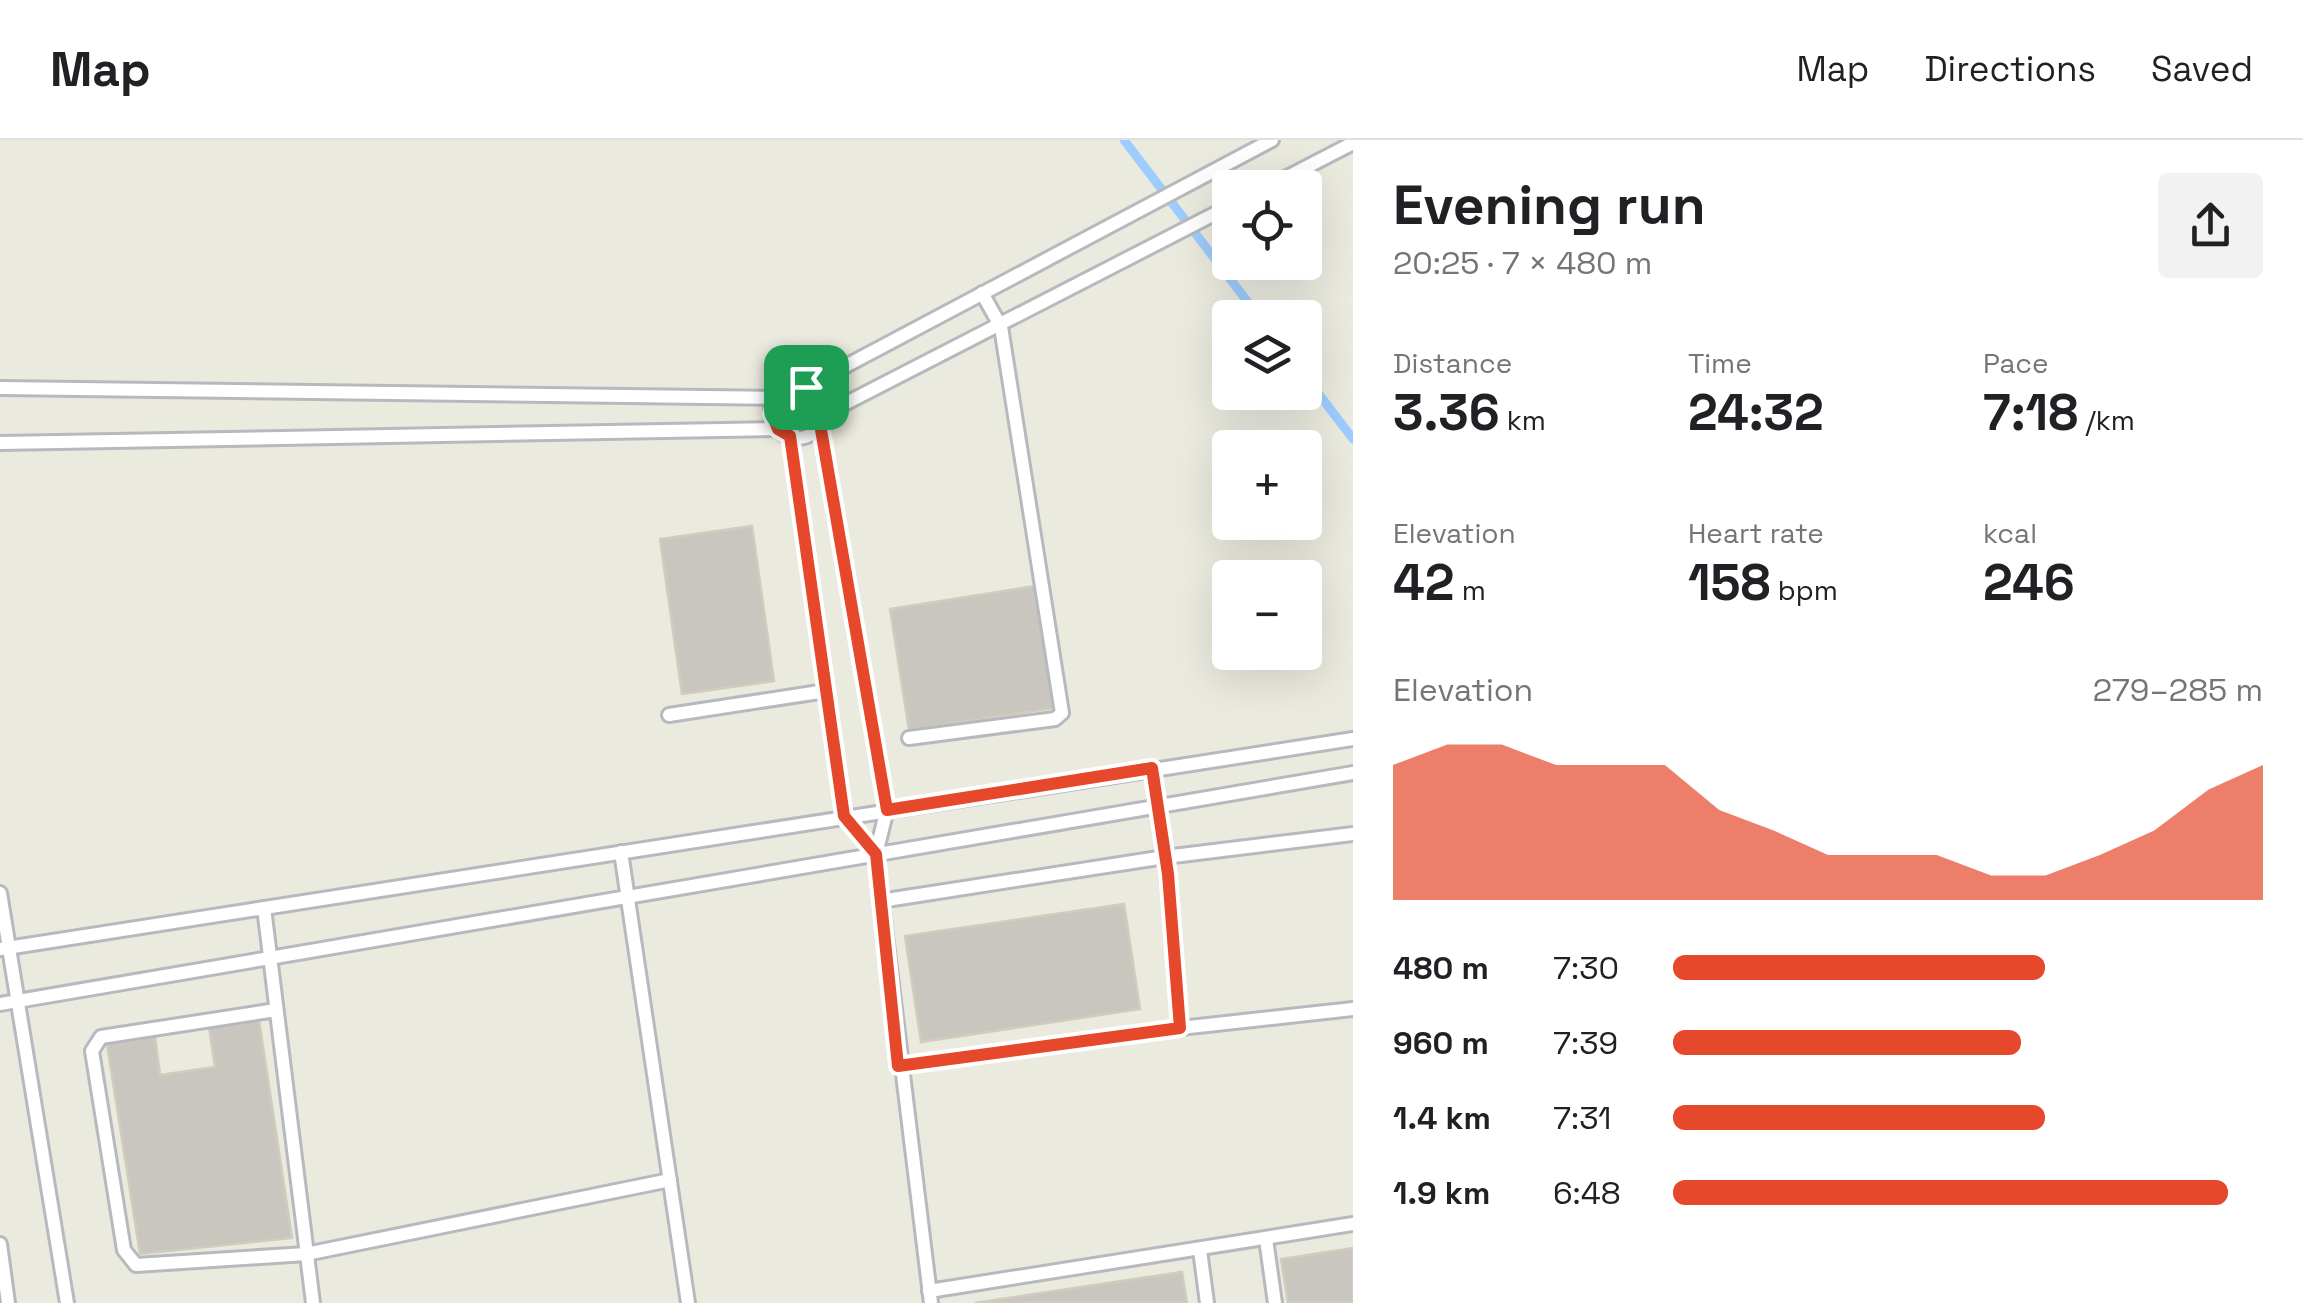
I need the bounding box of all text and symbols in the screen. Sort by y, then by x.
text: Map [50,39,151,100]
text: Map [1796,47,1869,91]
text: Directions [1924,47,2096,91]
text: Saved [2151,47,2253,91]
map controls [1212,170,1322,670]
button: locate [1212,170,1322,280]
text: Evening run [1393,170,1706,240]
button: share [2158,173,2263,278]
text: 20:25 · 7 × 480 m [1393,243,1652,283]
button: layers [1212,300,1322,410]
pin [764,345,849,430]
text: Distance [1393,345,1512,381]
text: Time [1688,345,1752,381]
text: Pace [1983,345,2049,381]
icon: arrive [779,360,834,415]
text: 3.36 [1393,381,1500,445]
text: 24:32 [1688,381,1824,445]
text: 7:18 [1983,381,2078,445]
text: km [1500,402,1546,438]
text: /km [2078,402,2135,438]
button: + [1212,430,1322,540]
text: Elevation [1393,515,1516,551]
text: Heart rate [1688,515,1824,551]
text: kcal [1983,515,2037,551]
text: 42 [1393,551,1455,615]
text: 158 [1688,551,1771,615]
text: 246 [1983,551,2075,615]
button: − [1212,560,1322,670]
text: m [1455,572,1486,608]
text: bpm [1771,572,1838,608]
text: Elevation [1393,670,1533,710]
text: 279–285 m [2093,670,2263,710]
text: 480 m [1393,948,1489,988]
text: 7:30 [1553,948,1619,988]
text: 960 m [1393,1023,1489,1063]
text: 7:39 [1553,1023,1618,1063]
text: 1.4 km [1393,1098,1491,1138]
text: 7:31 [1553,1098,1611,1138]
text: 1.9 km [1393,1173,1490,1213]
text: 6:48 [1553,1173,1621,1213]

